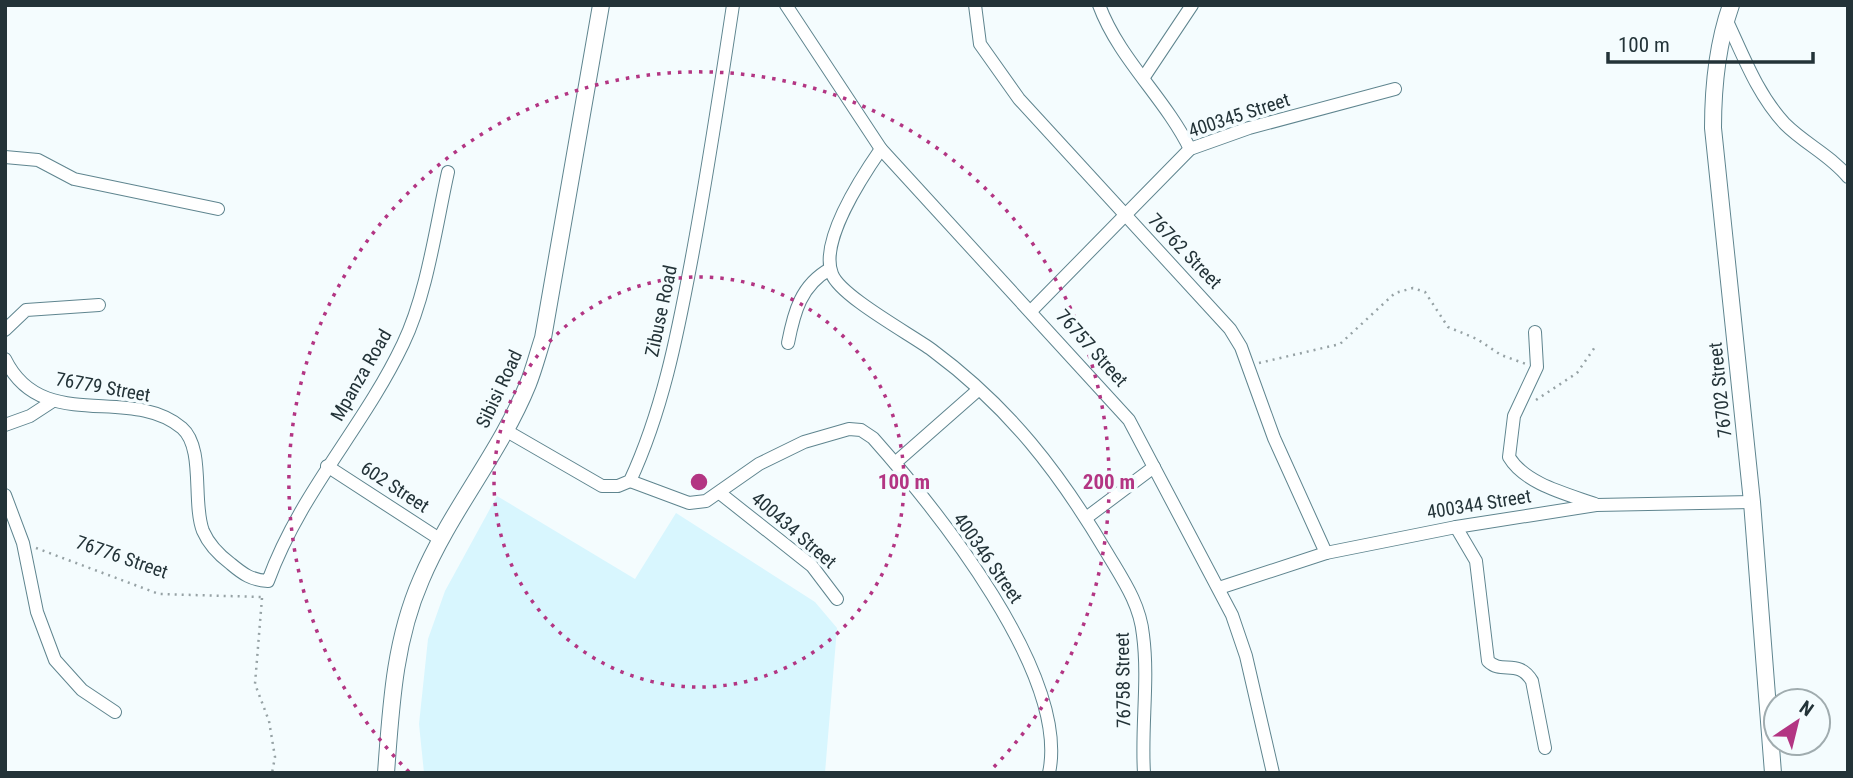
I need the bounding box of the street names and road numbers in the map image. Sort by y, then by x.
street label: 400345 Street [1185,88,1293,142]
street label: 76762 Street [1143,209,1227,293]
street label: Zibuse Road [640,263,682,359]
street label: 76757 Street [1051,305,1133,391]
street label: Mpanza Road [326,325,396,425]
street label: 76702 Street [1704,341,1736,439]
street label: Sibisi Road [471,346,527,432]
street label: 76779 Street [54,367,152,407]
street label: 602 Street [356,456,434,518]
street label: 400344 Street [1425,484,1533,524]
street label: 400434 Street [747,487,841,573]
street label: 400346 Street [948,508,1028,608]
street label: 76776 Street [73,531,171,583]
street label: 76758 Street [1111,632,1135,728]

